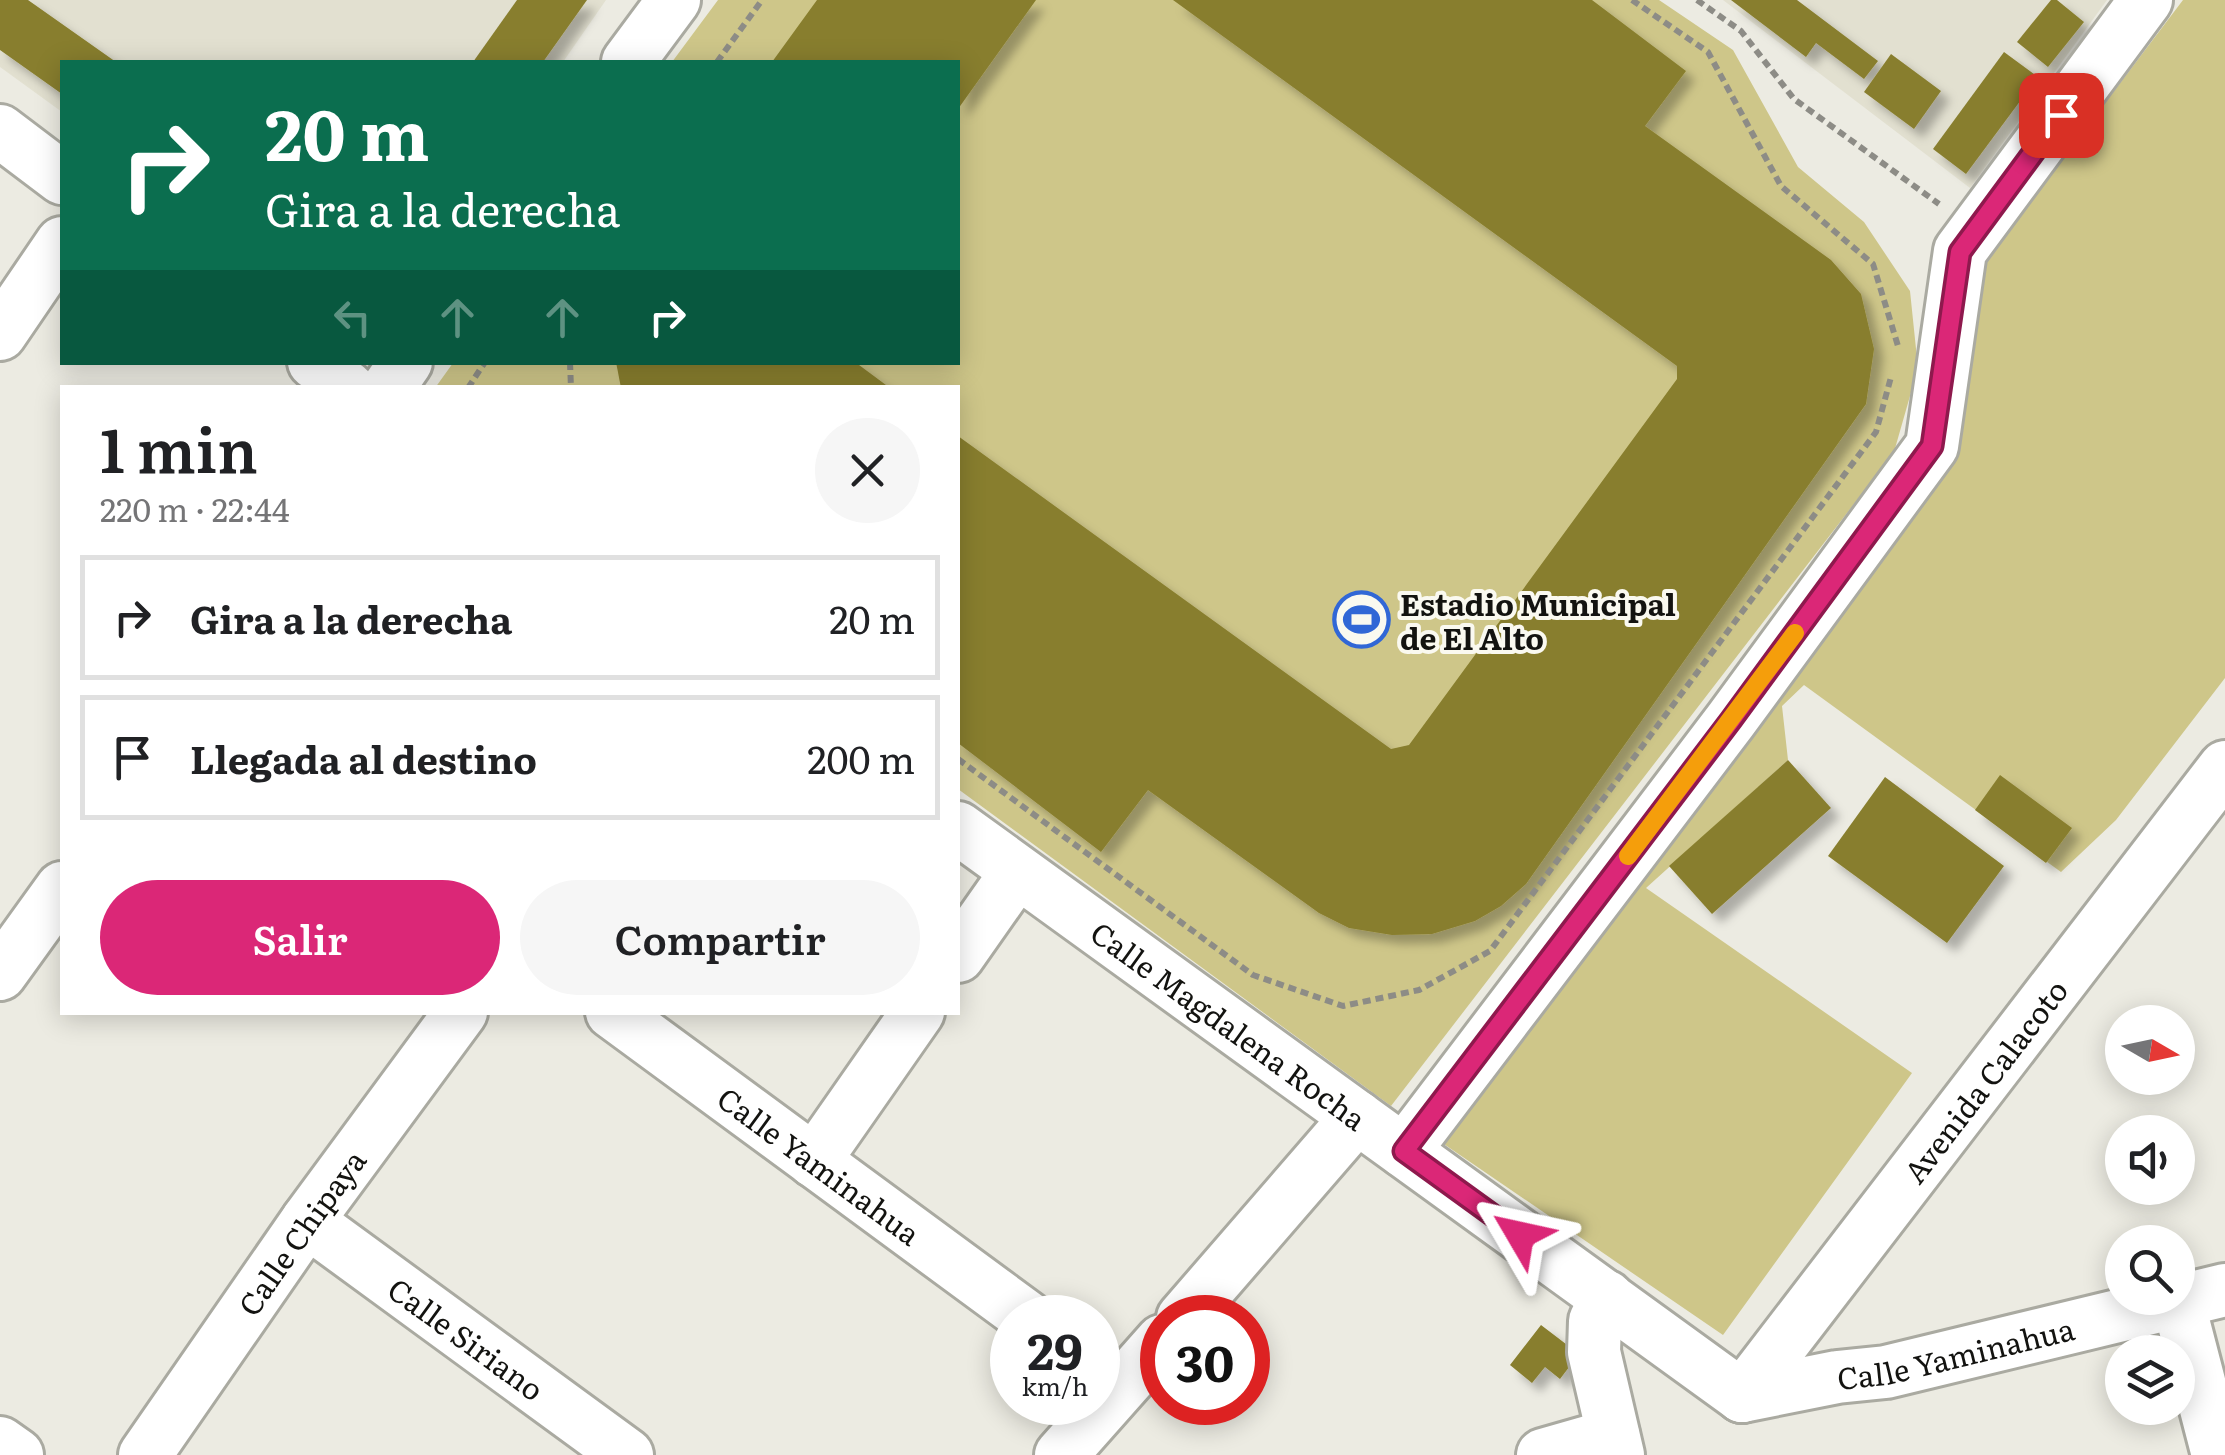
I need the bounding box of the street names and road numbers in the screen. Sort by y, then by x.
street label: Calle Magdalena Rocha [1082,910,1377,1140]
street label: Avenida Calacoto [1892,969,2077,1191]
street label: Calle Yaminahua [709,1075,931,1255]
street label: Calle Chipaya [226,1139,376,1324]
street label: Calle Siriano [380,1266,554,1410]
street label: Calle Yaminahua [1835,1305,2079,1399]

